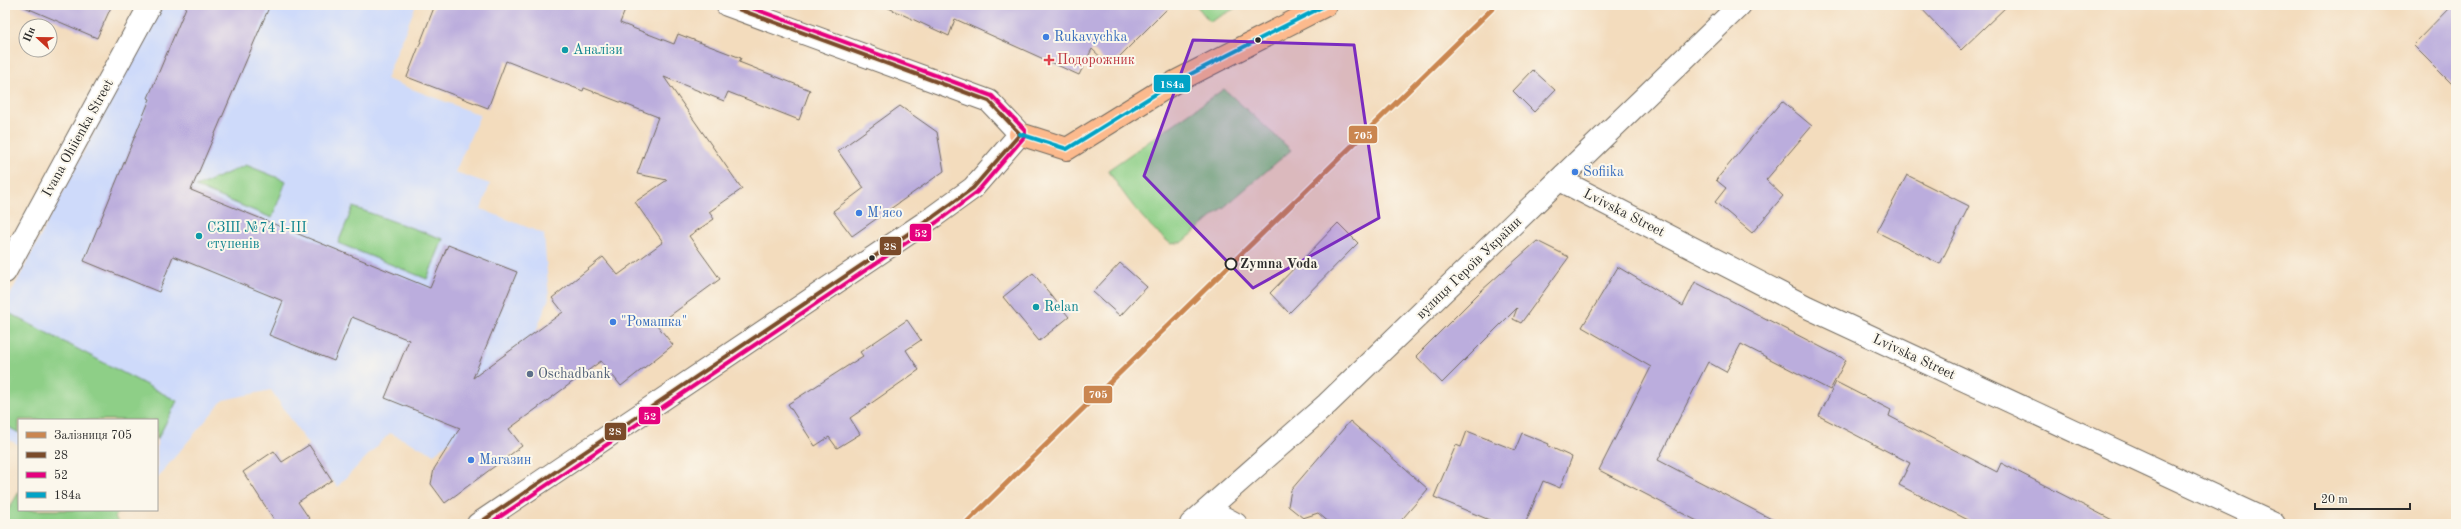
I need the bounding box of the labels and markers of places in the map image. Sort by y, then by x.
place label: Rukavychka [1054,30,1127,44]
marker: Rukavychka [1041,32,1051,42]
unlabelled marker [1253,35,1263,45]
place label: Аналізи [573,43,623,57]
marker: Аналізи [560,45,570,55]
place label: Подорожник [1057,53,1135,67]
marker: Подорожник [1044,55,1054,65]
place label: Sofiika [1583,165,1624,179]
marker: Sofiika [1570,167,1580,177]
place label: М'ясо [867,206,902,220]
marker: М'ясо [854,208,864,218]
place label: СЗШ №74 І-ІІІ ступенів [207,221,307,251]
marker: СЗШ №74 І-ІІІ ступенів [194,231,204,241]
unlabelled marker [867,253,877,263]
marker: Zymna Voda [1224,257,1238,271]
place label: Zymna Voda [1240,257,1318,271]
place label: Relan [1044,300,1079,314]
marker: Relan [1031,302,1041,312]
place label: "Ромашка" [621,315,687,329]
marker: "Ромашка" [608,317,618,327]
place label: Oschadbank [538,367,611,381]
marker: Oschadbank [525,369,535,379]
place label: Магазин [479,453,532,467]
marker: Магазин [466,455,476,465]

